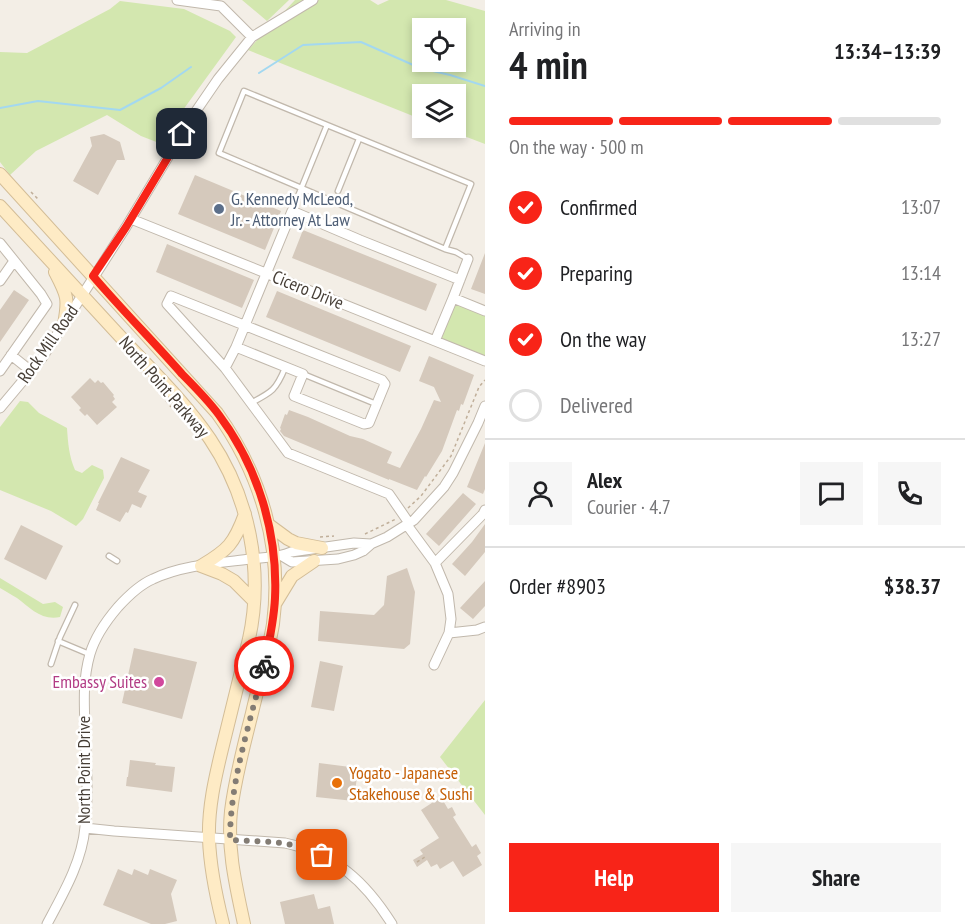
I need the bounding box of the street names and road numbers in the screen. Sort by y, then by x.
street label: Cicero Drive [269,265,347,314]
street label: Rock Mill Road [12,300,83,387]
street label: North Point Parkway [114,331,215,442]
street label: North Point Drive [72,716,95,824]

